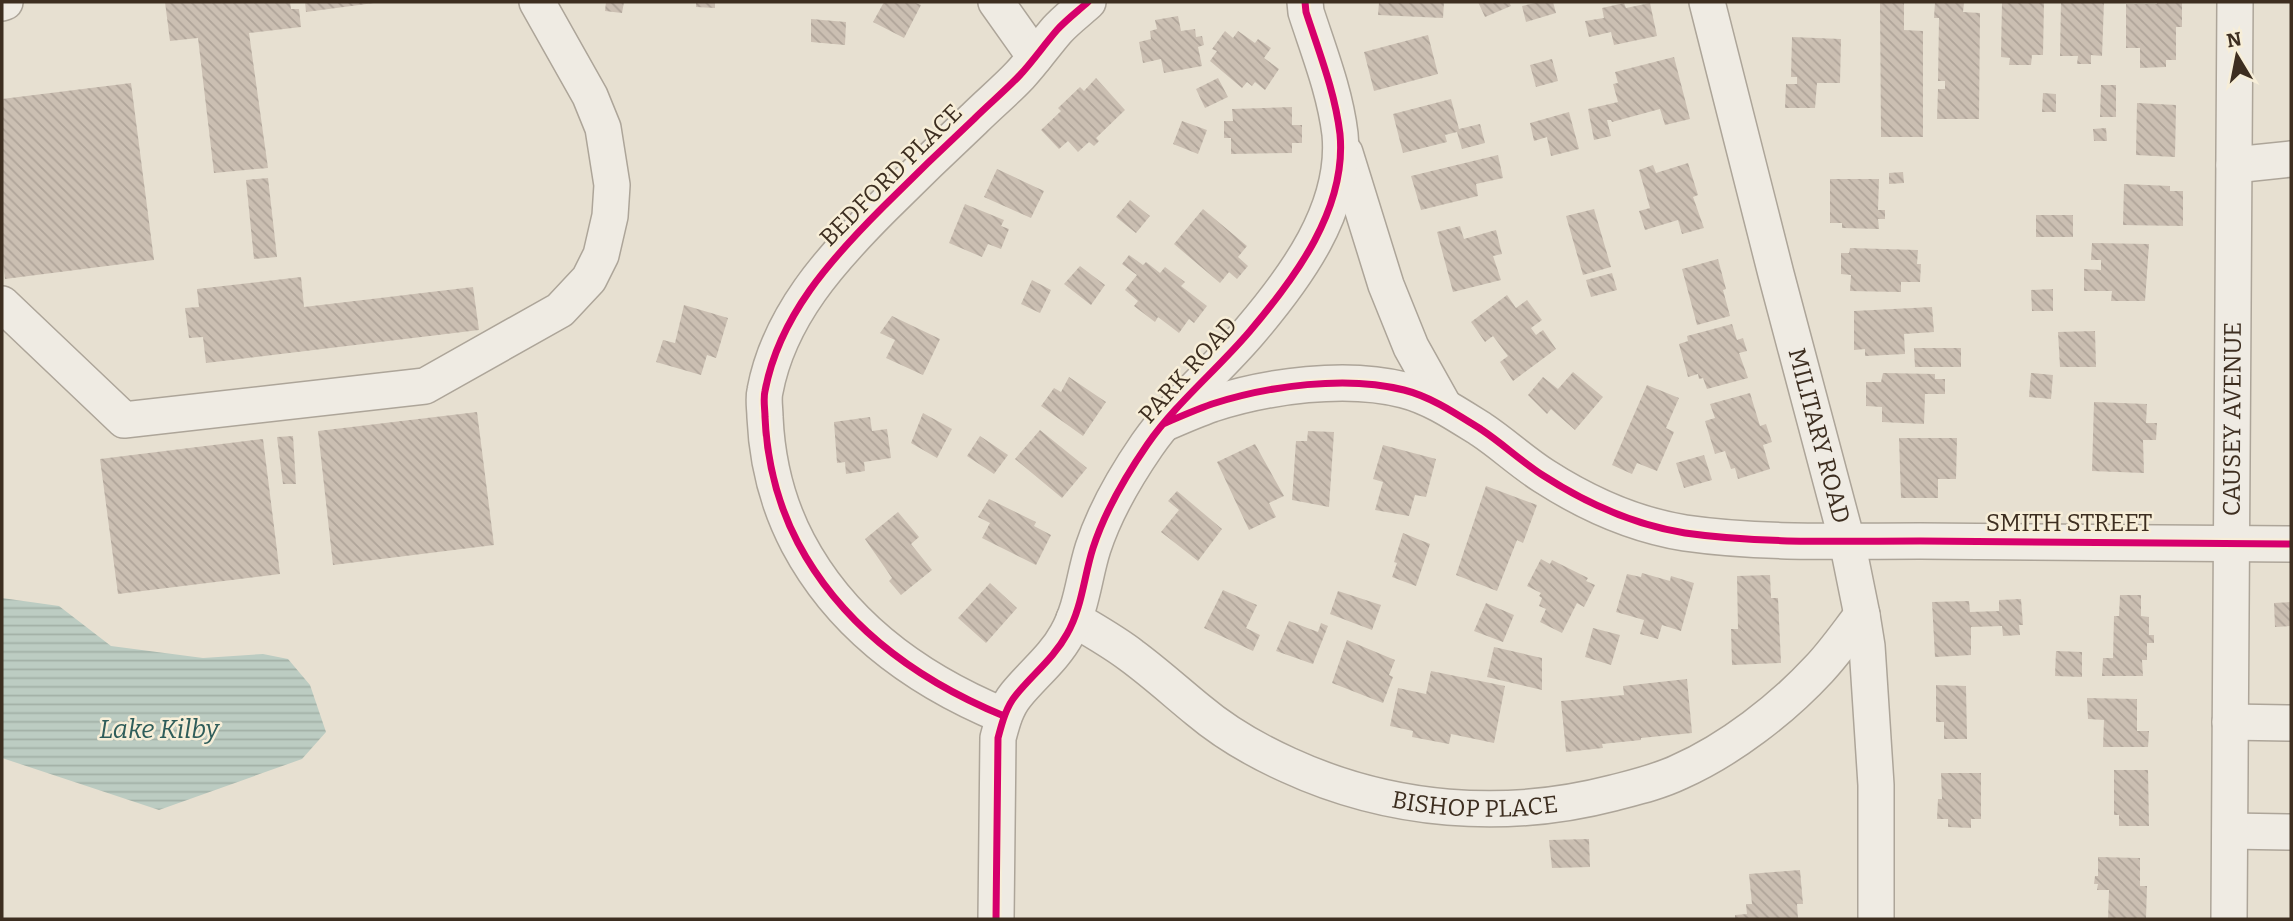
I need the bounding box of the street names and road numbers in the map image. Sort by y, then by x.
street label: BEDFORD PLACE [814,98,968,252]
street label: PARK ROAD [1133,311,1243,429]
street label: CAUSEY AVENUE [2218,322,2247,516]
street label: MILITARY ROAD [1782,345,1856,526]
street label: SMITH STREET [1986,509,2152,537]
street label: BISHOP PLACE [1390,785,1560,823]

